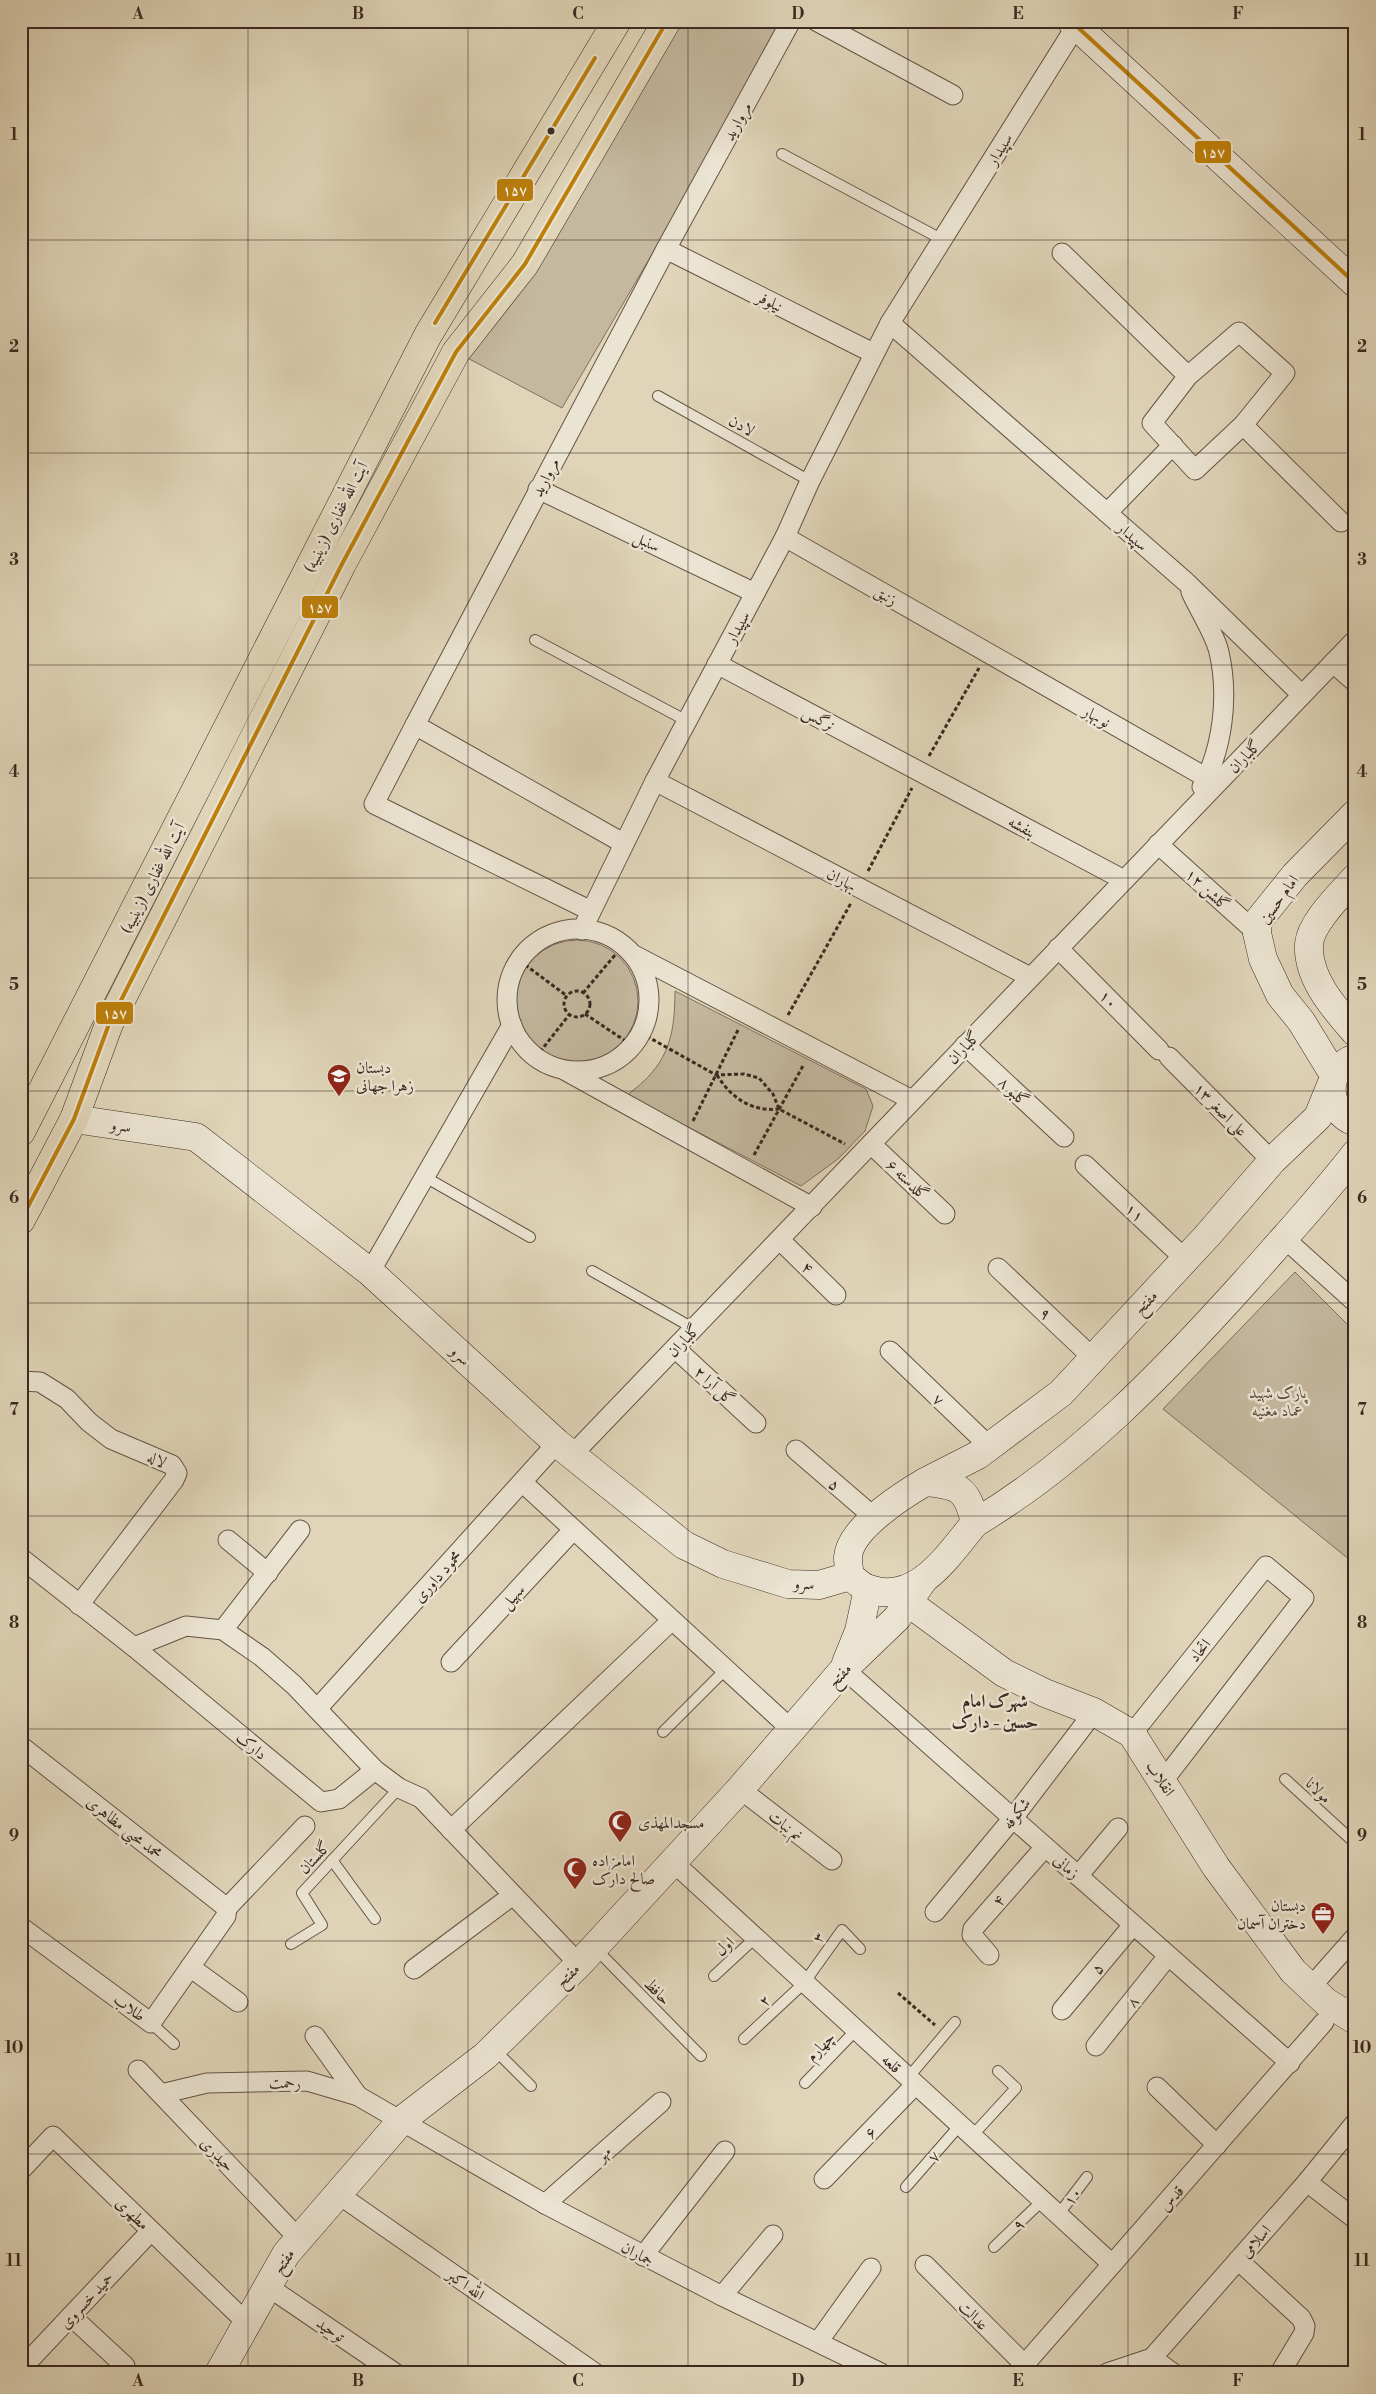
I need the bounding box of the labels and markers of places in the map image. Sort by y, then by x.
unlabelled marker [546,126,556,136]
place label: دبستان زهرا جهانی [356,1058,414,1096]
school or university icon: دبستان زهرا جهانی [326,1063,352,1097]
mosque icon: مسجدالمهذی [607,1809,633,1843]
place label: مسجدالمهذی [638,1813,705,1833]
place label: امامزاده صالح دارک [592,1851,655,1892]
mosque icon: امامزاده صالح دارک [562,1856,588,1890]
place label: دبستان دختران آسمان [1237,1896,1306,1934]
office icon: دبستان دختران آسمان [1310,1901,1336,1935]

